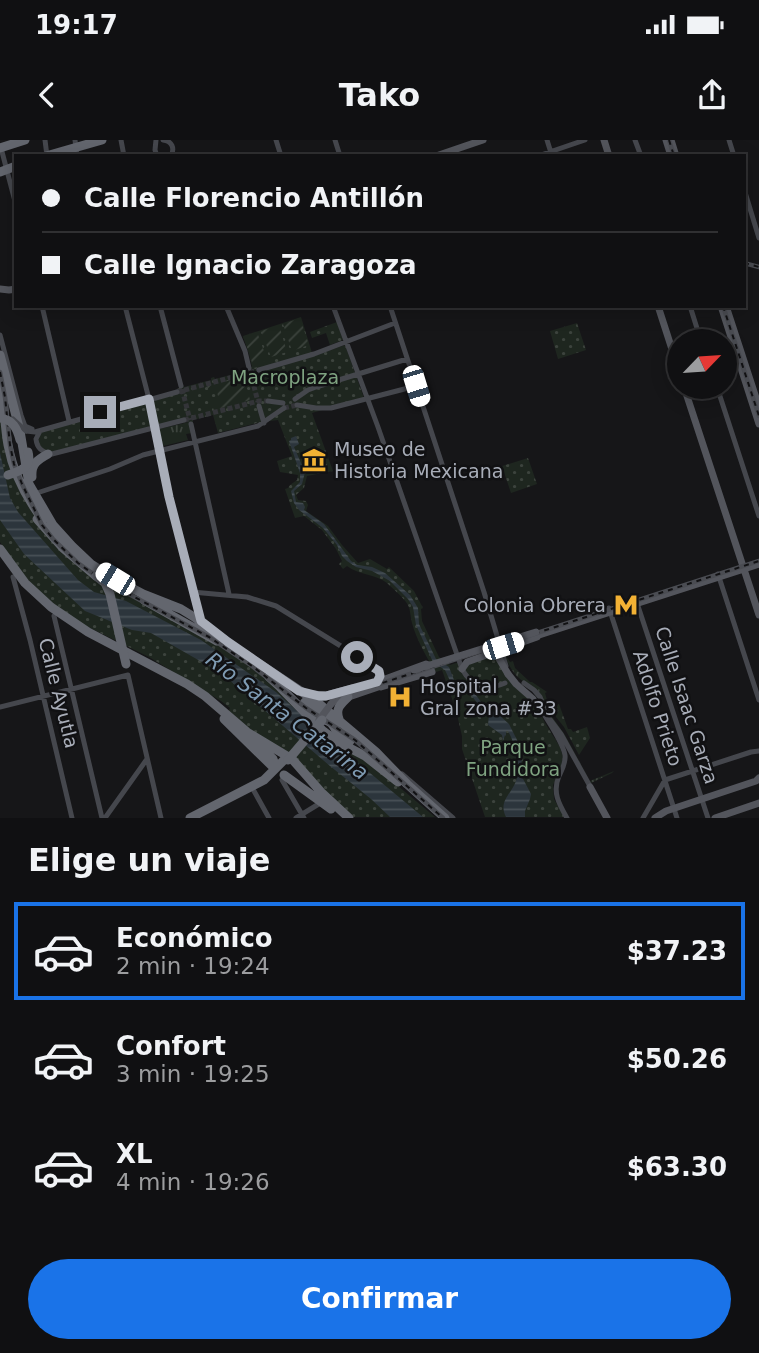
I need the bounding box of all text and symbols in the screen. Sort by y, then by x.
text: 19:17 [35,10,118,40]
icon: back [28,76,66,114]
text: Tako [339,76,420,114]
icon: share [693,76,731,114]
text: Calle Florencio Antillón [84,183,424,213]
text: Calle Ignacio Zaragoza [84,250,417,280]
north arrow [667,329,737,399]
map controls [667,329,737,399]
car [400,363,433,409]
park label: Macroplaza [231,366,339,388]
route end [84,396,116,428]
place label: Museo de Historia Mexicana [334,438,503,482]
museum icon: Museo de Historia Mexicana [300,446,328,474]
car [92,559,139,599]
metro station icon: Colonia Obrera [612,591,640,619]
place label: Colonia Obrera [464,594,606,616]
street label: Calle Isaac Garza [651,623,723,787]
car [480,630,527,662]
street label: Calle Ayutla [35,636,83,750]
route start [341,641,373,673]
water label: Río Santa Catarina [201,647,373,785]
street label: Adolfo Prieto [629,647,687,769]
place label: Hospital Gral zona #33 [420,675,557,719]
hospital icon: Hospital Gral zona #33 [386,683,414,711]
park label: Parque Fundidora [466,736,560,780]
text: Elige un viaje [28,841,270,879]
icon: car [32,920,95,983]
text: Económico [116,923,273,953]
text: $37.23 [627,936,727,966]
text: 2 min · 19:24 [116,953,270,979]
icon: car [32,1028,95,1091]
text: Confort [116,1031,226,1061]
text: $50.26 [627,1044,727,1074]
text: 3 min · 19:25 [116,1061,270,1087]
icon: car [32,1136,95,1199]
text: XL [116,1139,153,1169]
text: $63.30 [627,1152,727,1182]
text: 4 min · 19:26 [116,1169,270,1195]
button: Confirmar [28,1259,731,1339]

